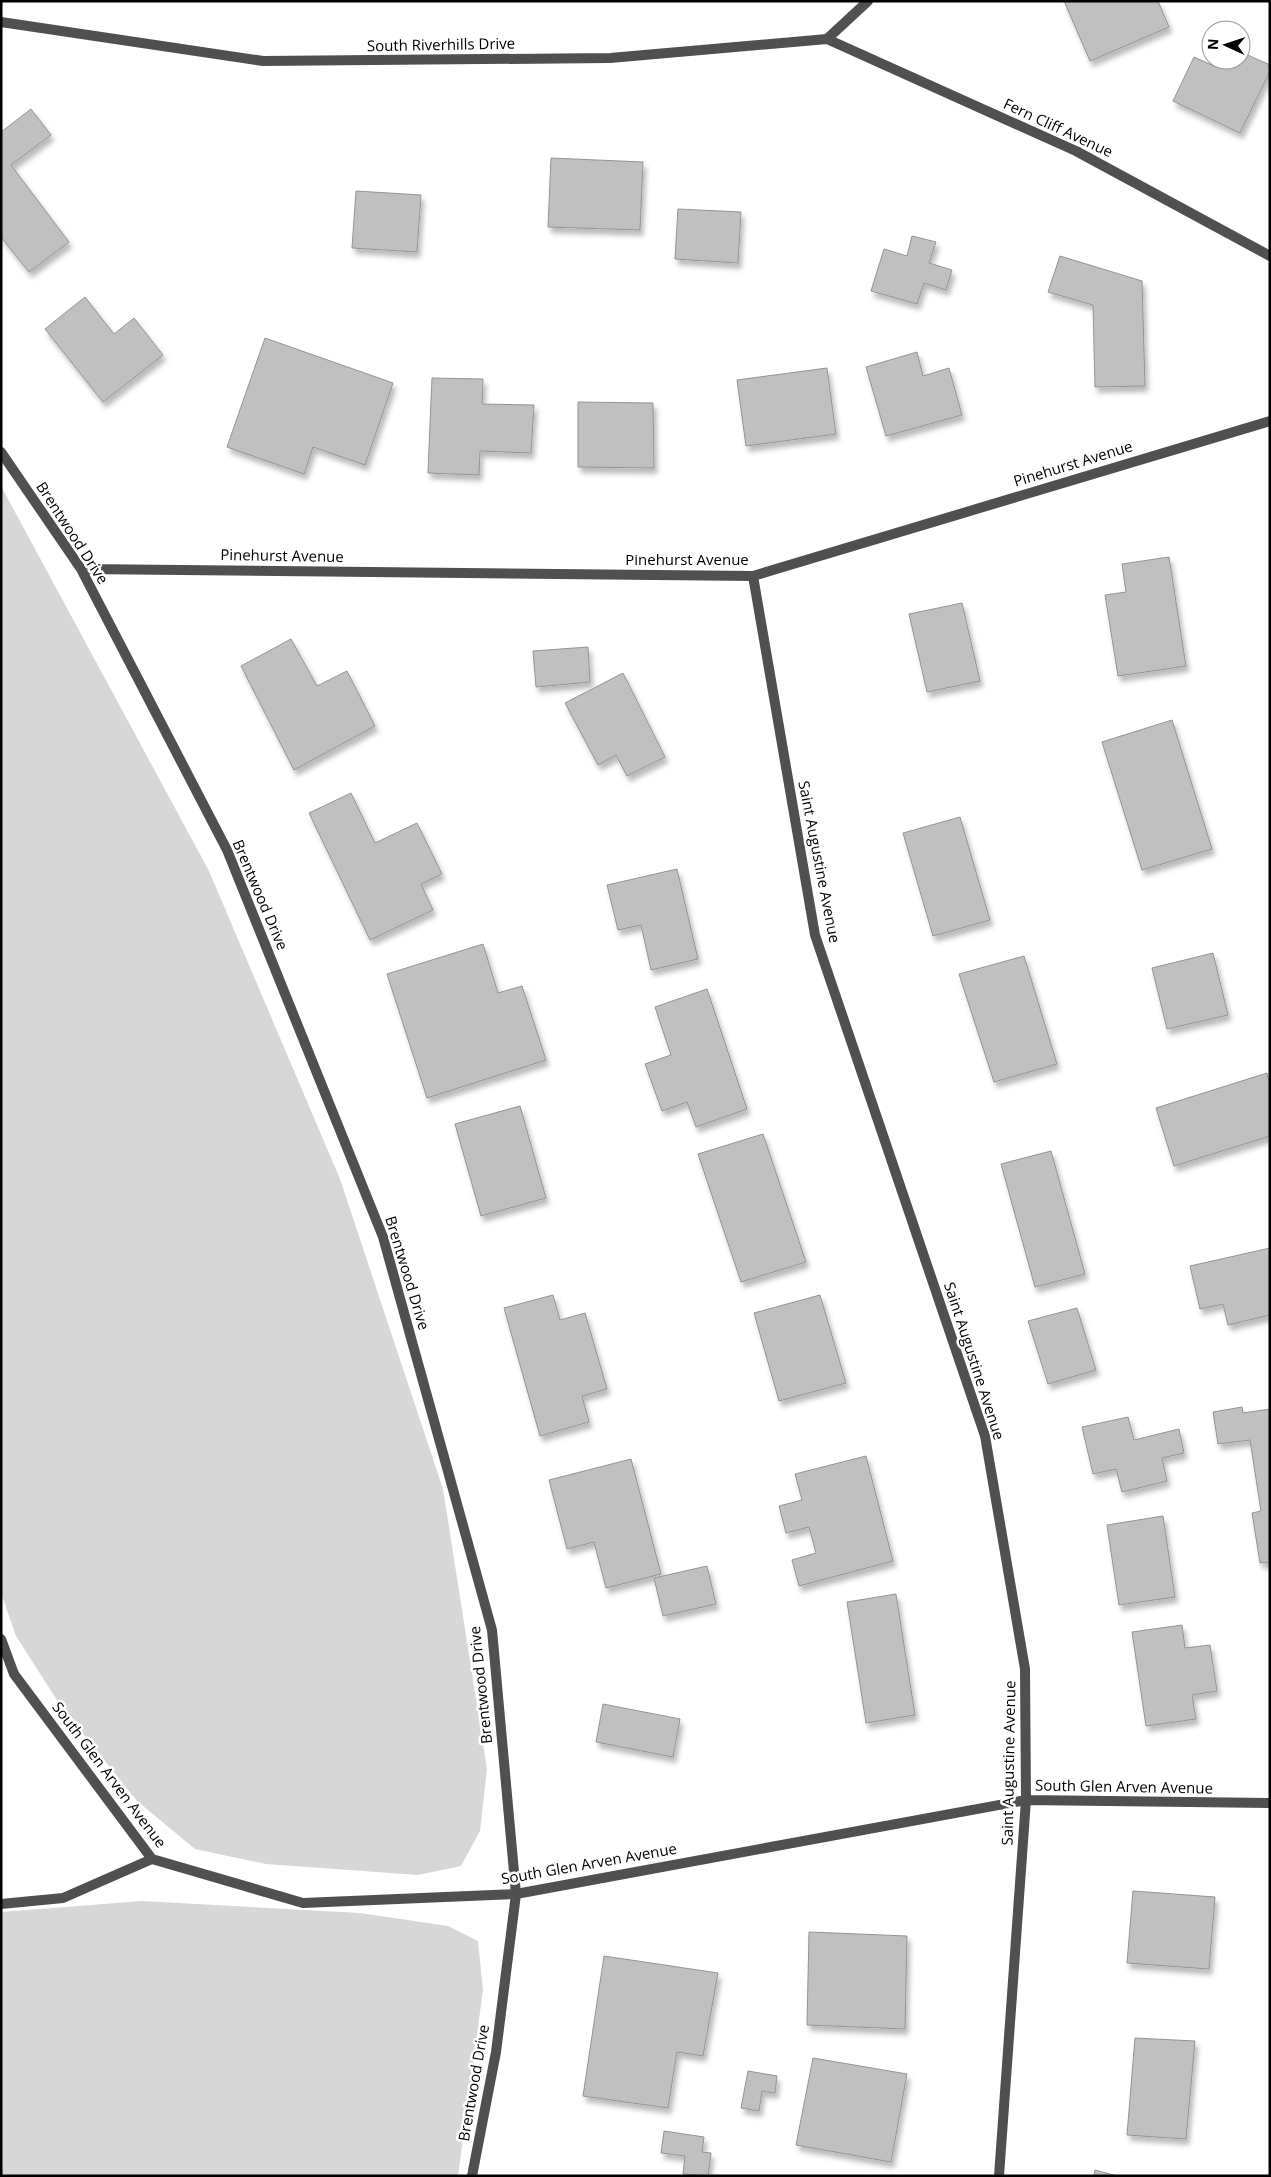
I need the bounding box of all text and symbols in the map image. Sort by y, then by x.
north arrow [1201,20,1251,70]
street label: South Riverhills Drive [367,33,515,55]
text: N [1203,38,1222,50]
street label: Fern Cliff Avenue [1000,93,1116,161]
street label: Pinehurst Avenue [1011,435,1135,491]
street label: Brentwood Drive [32,477,113,587]
street label: Pinehurst Avenue [220,544,344,566]
street label: Pinehurst Avenue [625,549,749,569]
street label: Saint Augustine Avenue [794,779,846,945]
street label: Brentwood Drive [229,836,293,953]
street label: Brentwood Drive [381,1213,435,1332]
street label: Saint Augustine Avenue [940,1279,1010,1442]
street label: Brentwood Drive [464,1625,496,1745]
street label: Saint Augustine Avenue [997,1680,1019,1846]
street label: South Glen Arven Avenue [48,1697,171,1851]
street label: South Glen Arven Avenue [1035,1774,1213,1798]
street label: South Glen Arven Avenue [499,1838,678,1888]
street label: Brentwood Drive [453,2023,493,2143]

